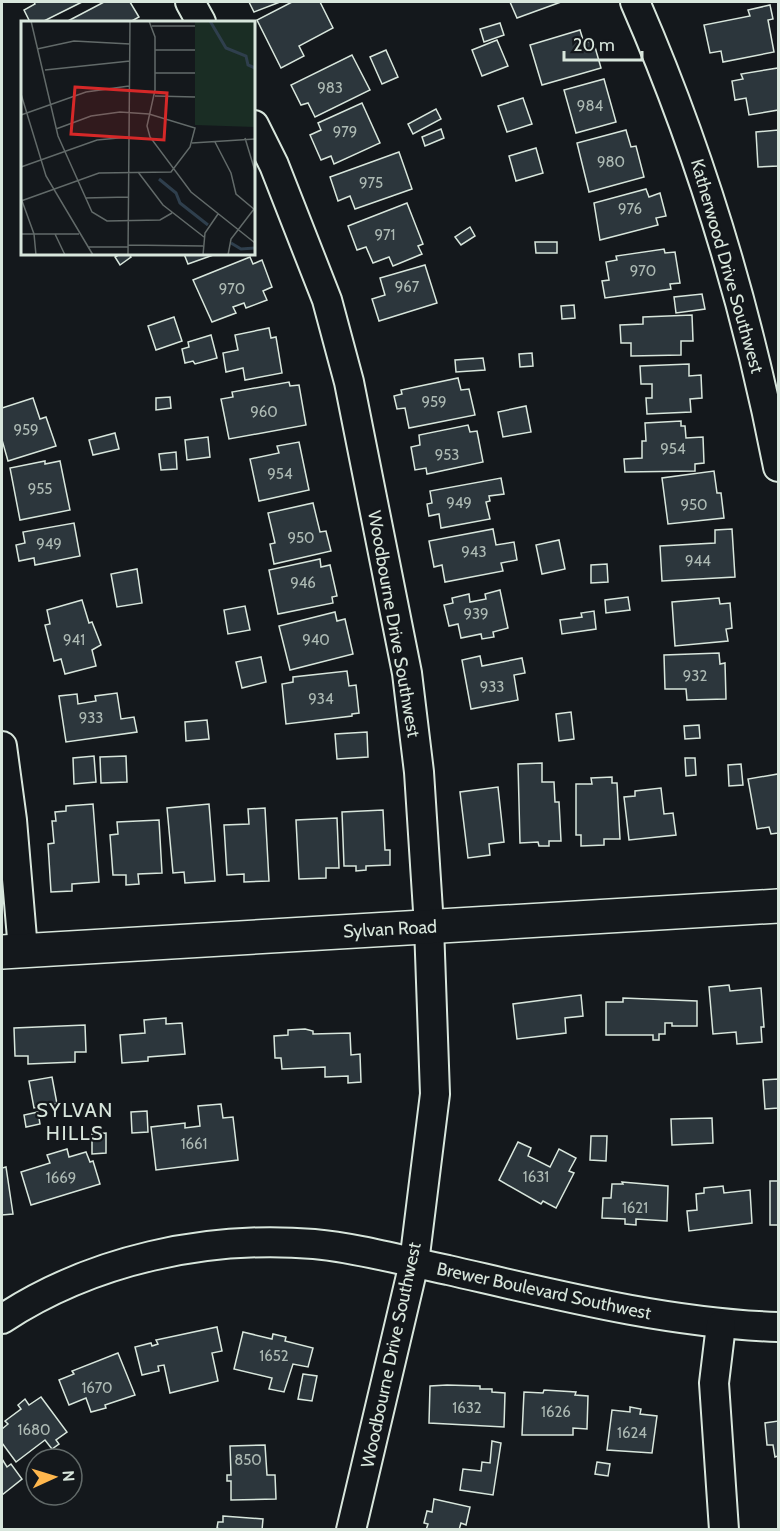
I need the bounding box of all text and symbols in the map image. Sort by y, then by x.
inset map [21,21,255,255]
scale bar [564,24,642,62]
text: 20 m [573,34,615,56]
house number: 983 [317,79,343,97]
house number: 984 [577,97,603,115]
house number: 979 [333,123,357,141]
house number: 980 [597,153,625,171]
street label: Katherwood Drive Southwest [686,156,768,376]
house number: 975 [359,174,383,192]
house number: 976 [618,200,642,218]
house number: 971 [375,226,395,244]
house number: 970 [630,262,656,280]
house number: 967 [395,278,420,296]
house number: 970 [219,280,245,298]
house number: 959 [421,393,447,411]
house number: 960 [250,403,278,421]
house number: 959 [13,421,39,439]
house number: 954 [660,440,686,458]
house number: 953 [435,446,459,464]
house number: 954 [267,465,293,483]
house number: 955 [28,480,52,498]
house number: 949 [446,494,472,512]
house number: 950 [680,496,708,514]
street label: Woodbourne Drive Southwest [363,509,425,739]
house number: 950 [287,529,315,547]
house number: 949 [36,535,62,553]
house number: 943 [461,543,487,561]
house number: 944 [685,552,711,570]
house number: 946 [290,574,316,592]
house number: 939 [463,605,489,623]
house number: 941 [63,631,85,649]
house number: 940 [302,631,330,649]
house number: 932 [683,667,707,685]
house number: 933 [480,678,504,696]
house number: 934 [308,690,334,708]
house number: 933 [79,709,103,727]
street label: Sylvan Road [342,916,438,942]
district label: SYLVAN HILLS [36,1098,114,1145]
house number: 1661 [181,1135,207,1153]
house number: 1631 [523,1168,549,1186]
house number: 1669 [46,1169,76,1187]
house number: 1621 [622,1199,648,1217]
street label: Woodbourne Drive Southwest [356,1240,426,1470]
street label: Brewer Boulevard Southwest [435,1258,653,1324]
house number: 1652 [259,1347,289,1365]
house number: 1670 [81,1379,113,1397]
house number: 1632 [452,1399,482,1417]
house number: 1626 [541,1403,571,1421]
house number: 1680 [18,1421,50,1439]
house number: 1624 [617,1424,647,1442]
north arrow [24,1447,84,1507]
house number: 850 [234,1451,262,1469]
text: N [59,1470,78,1482]

